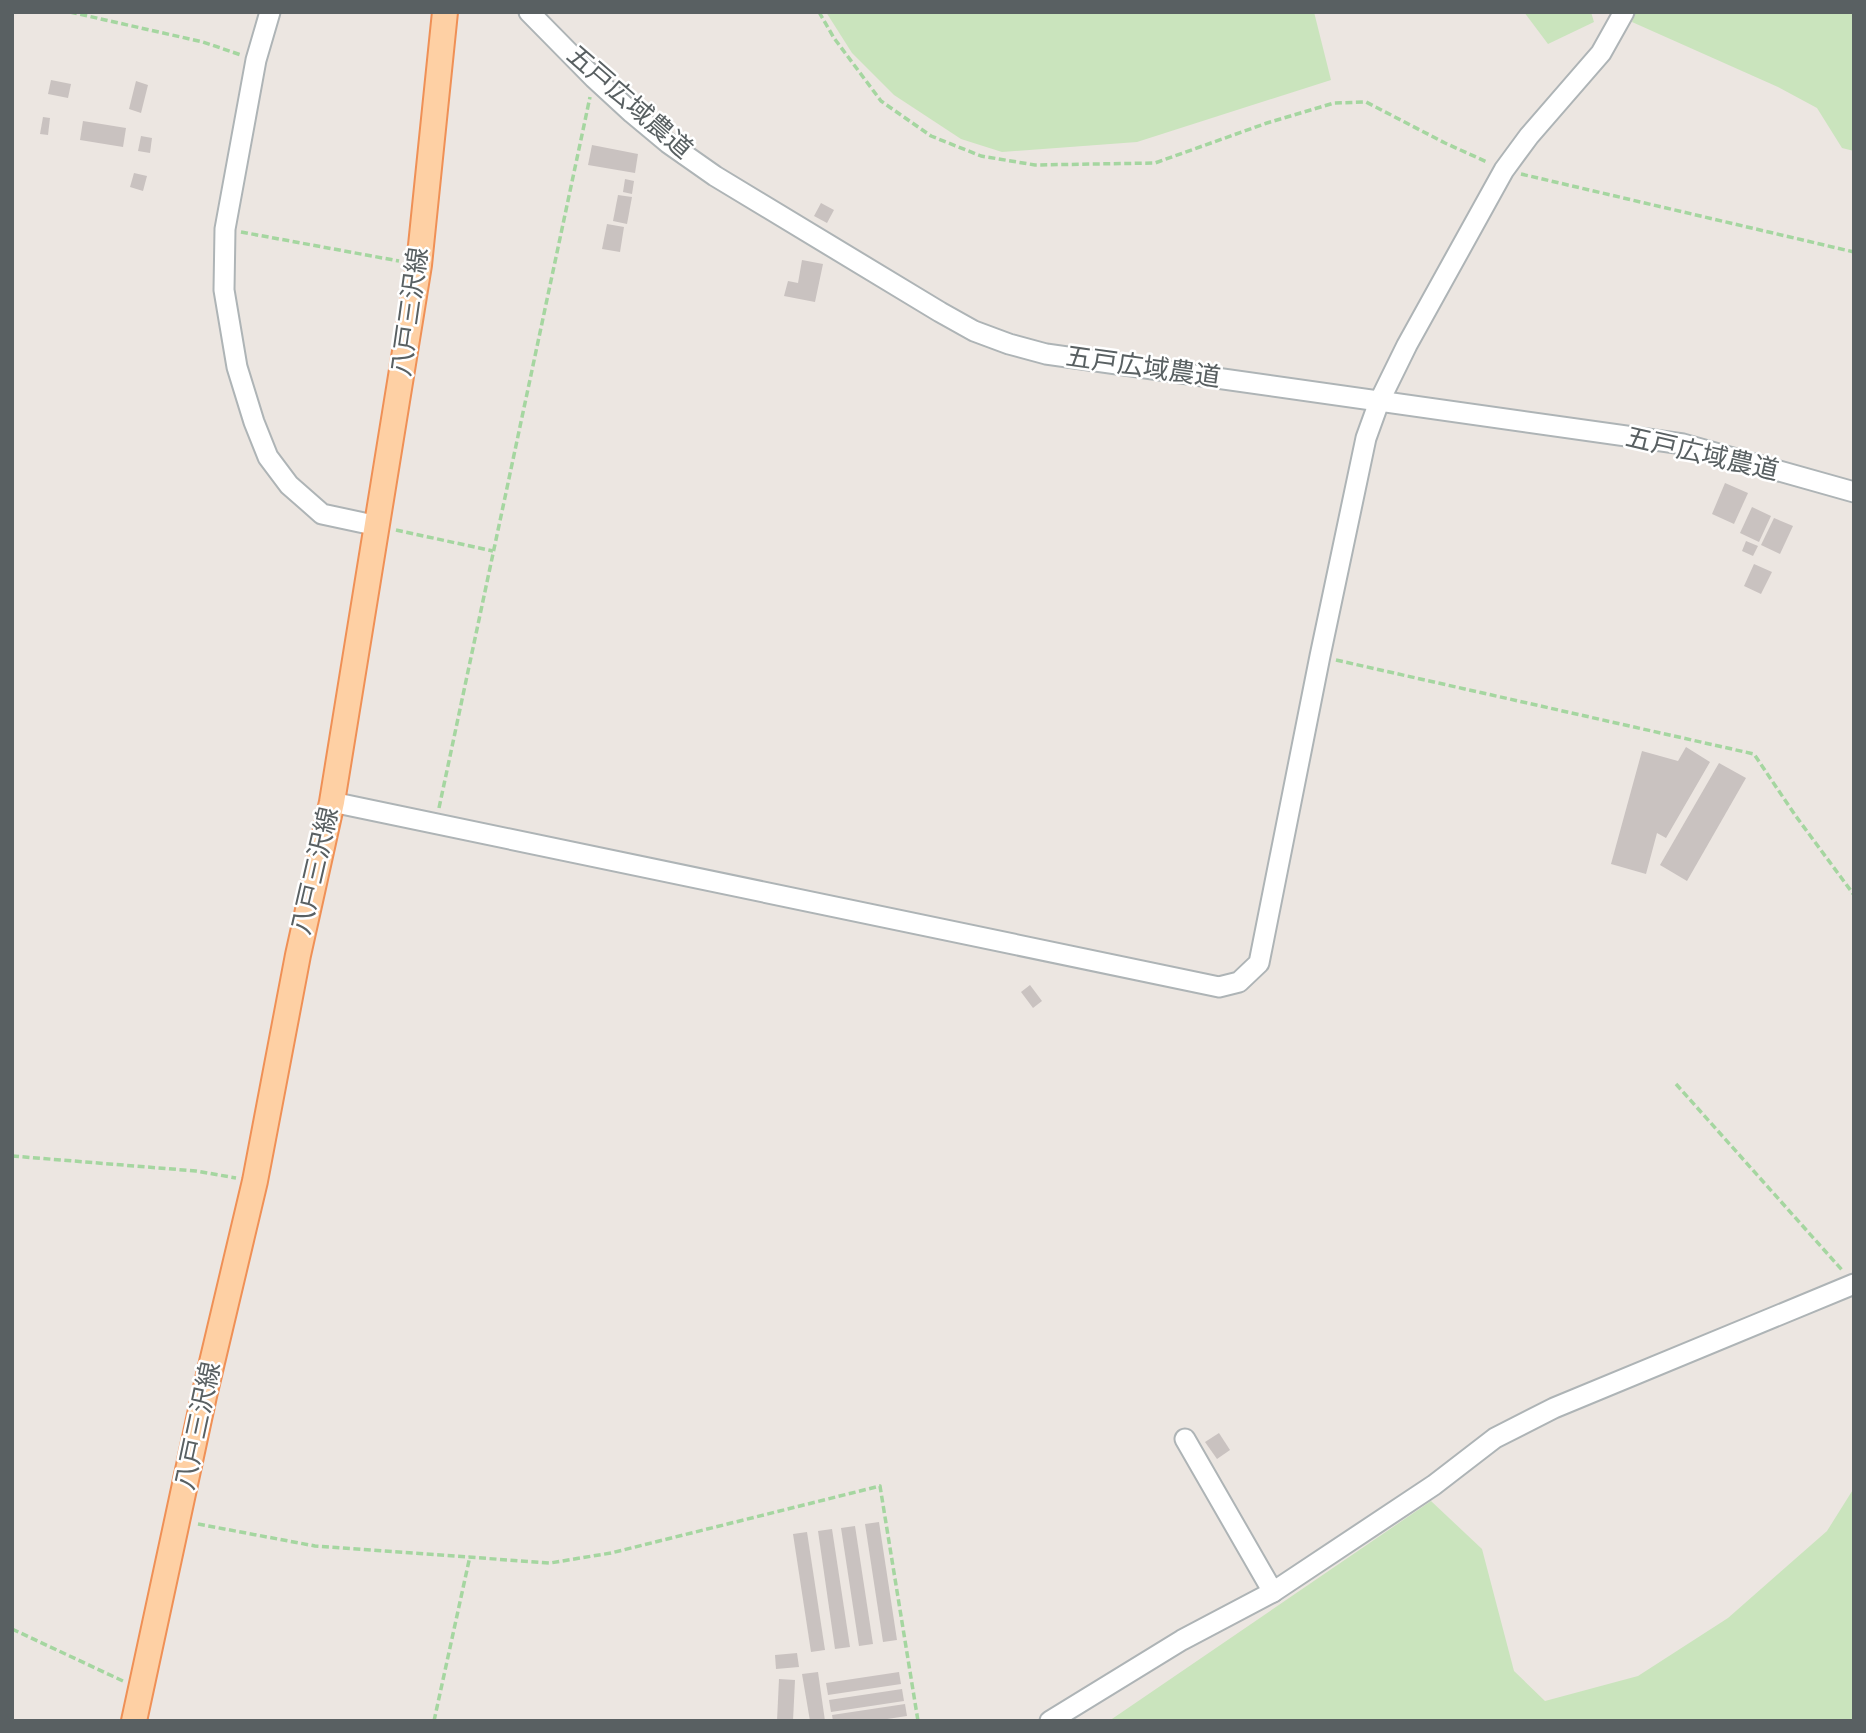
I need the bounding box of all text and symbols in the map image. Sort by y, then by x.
street label: 五戸広域農道 [560,40,698,166]
street label: 八戸三沢線 [387,245,435,379]
street label: 五戸広域農道 [1064,342,1222,394]
street label: 五戸広域農道 [1623,422,1781,488]
street label: 八戸三沢線 [286,804,346,938]
street label: 八戸三沢線 [170,1359,228,1493]

